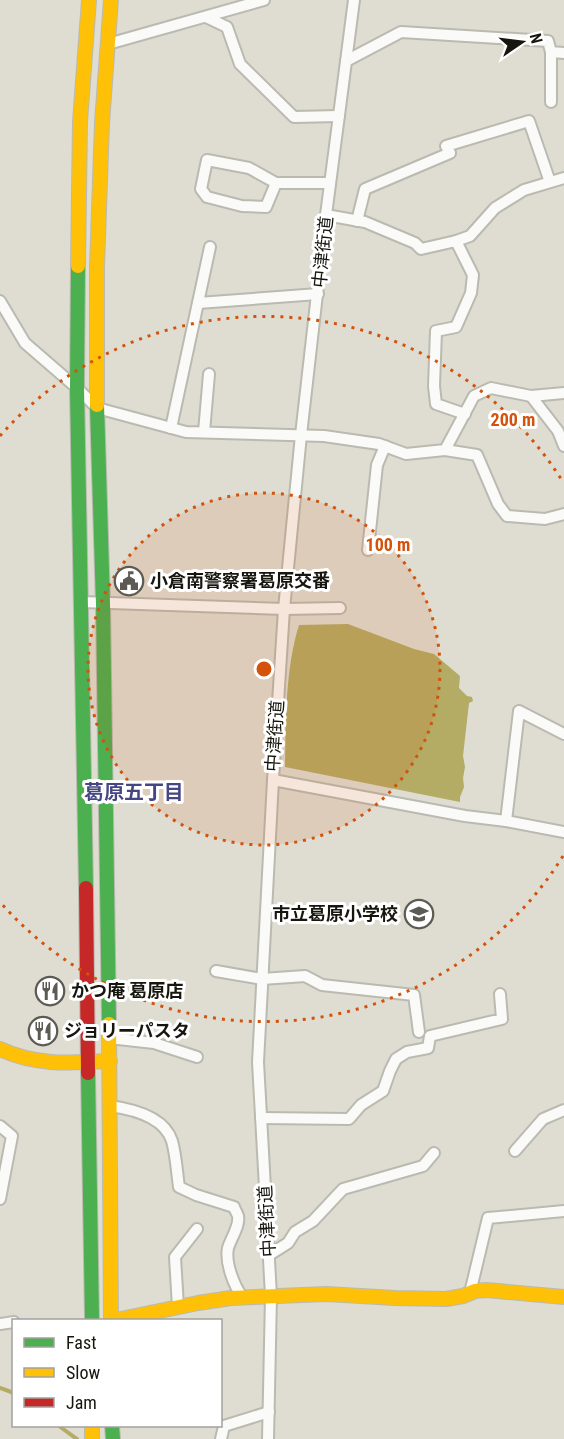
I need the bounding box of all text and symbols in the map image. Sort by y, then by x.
north arrow [492,12,552,72]
text: N [526,31,546,46]
street label: 中津街道 [308,215,337,289]
text: 200 m [491,409,535,430]
text: 100 m [366,534,410,555]
public building icon: 小倉南警察署葛原交番 [113,565,145,597]
place label: 小倉南警察署葛原交番 [150,570,330,591]
centre of rings [254,659,274,679]
street label: 中津街道 [262,699,287,773]
district label: 葛原五丁目 [84,780,184,804]
school or university icon: 市立葛原小学校 [403,898,435,930]
place label: 市立葛原小学校 [272,903,398,924]
restaurant icon: かつ庵 葛原店 [34,975,66,1007]
place label: かつ庵 葛原店 [71,980,183,1001]
restaurant icon: ジョリーパスタ [27,1015,59,1047]
place label: ジョリーパスタ [64,1020,190,1041]
street label: 中津街道 [254,1185,279,1258]
legend [12,1319,222,1427]
text: Fast [66,1332,97,1353]
text: Slow [66,1362,101,1383]
text: Jam [66,1392,97,1413]

